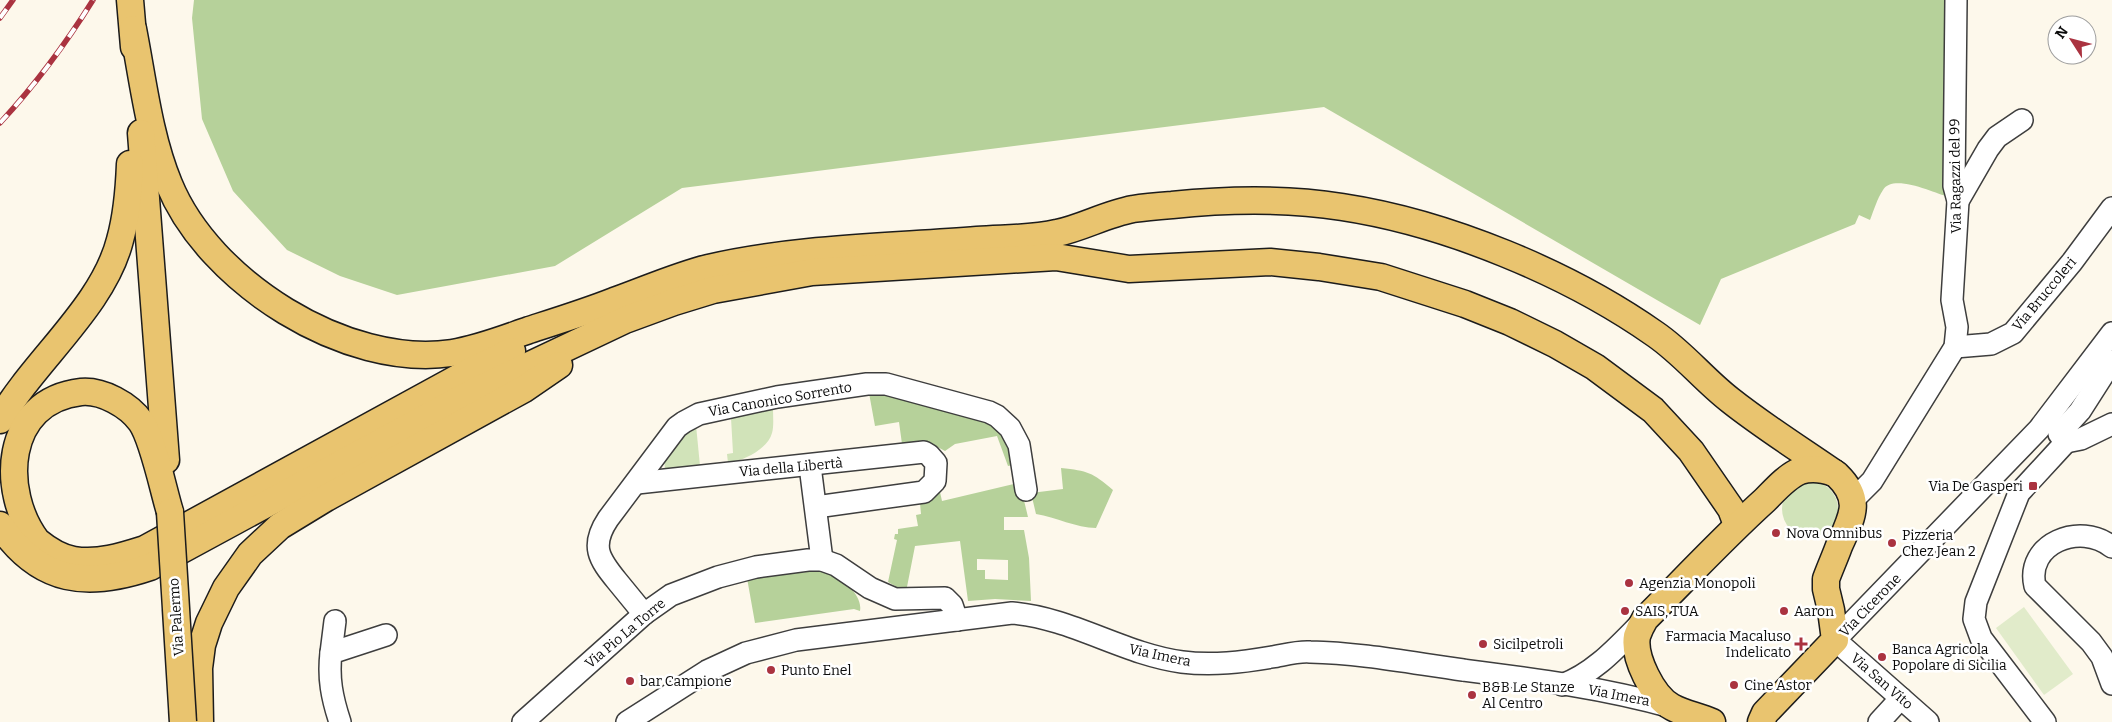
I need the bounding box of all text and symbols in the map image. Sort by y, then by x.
north arrow [2047,15,2097,65]
text: N [2052,23,2072,42]
street label: Via Ragazzi del 99 [1946,118,1965,234]
street label: Via Bruccoleri [2009,254,2080,335]
street label: Via Canonico Sorrento [707,379,853,420]
street label: Via della Libertà [738,454,844,480]
place label: Via De Gasperi [1928,478,2023,495]
marker: Via De Gasperi [2027,480,2039,492]
place label: Nova Omnibus [1786,525,1882,542]
marker: Nova Omnibus [1770,527,1782,539]
place label: Pizzeria Chez Jean 2 [1902,527,1976,560]
marker: Pizzeria Chez Jean 2 [1886,537,1898,549]
street label: Via Cicerone [1836,570,1905,641]
place label: Agenzia Monopoli [1639,575,1756,592]
street label: Via Palermo [165,577,188,657]
marker: Agenzia Monopoli [1623,577,1635,589]
street label: Via Pio La Torre [582,595,669,672]
place label: SAIS, TUA [1635,603,1699,620]
place label: Aaron [1794,603,1834,620]
marker: SAIS, TUA [1619,605,1631,617]
marker: Aaron [1778,605,1790,617]
place label: Farmacia Macaluso Indelicato [1665,628,1791,661]
place label: Sicilpetroli [1493,636,1564,653]
marker: Sicilpetroli [1477,638,1489,650]
marker: Farmacia Macaluso Indelicato [1795,638,1807,650]
street label: Via Imera [1127,641,1193,670]
place label: Banca Agricola Popolare di Sicilia [1892,641,2007,674]
street label: Via San Vito [1847,650,1916,713]
marker: Banca Agricola Popolare di Sicilia [1876,651,1888,663]
place label: Punto Enel [781,662,852,679]
marker: Punto Enel [765,664,777,676]
place label: bar Campione [640,673,732,690]
marker: bar Campione [624,675,636,687]
place label: Cine Astor [1744,677,1812,694]
place label: B&B Le Stanze Al Centro [1482,679,1575,712]
marker: Cine Astor [1728,679,1740,691]
street label: Via Imera [1586,681,1652,710]
marker: B&B Le Stanze Al Centro [1466,689,1478,701]

